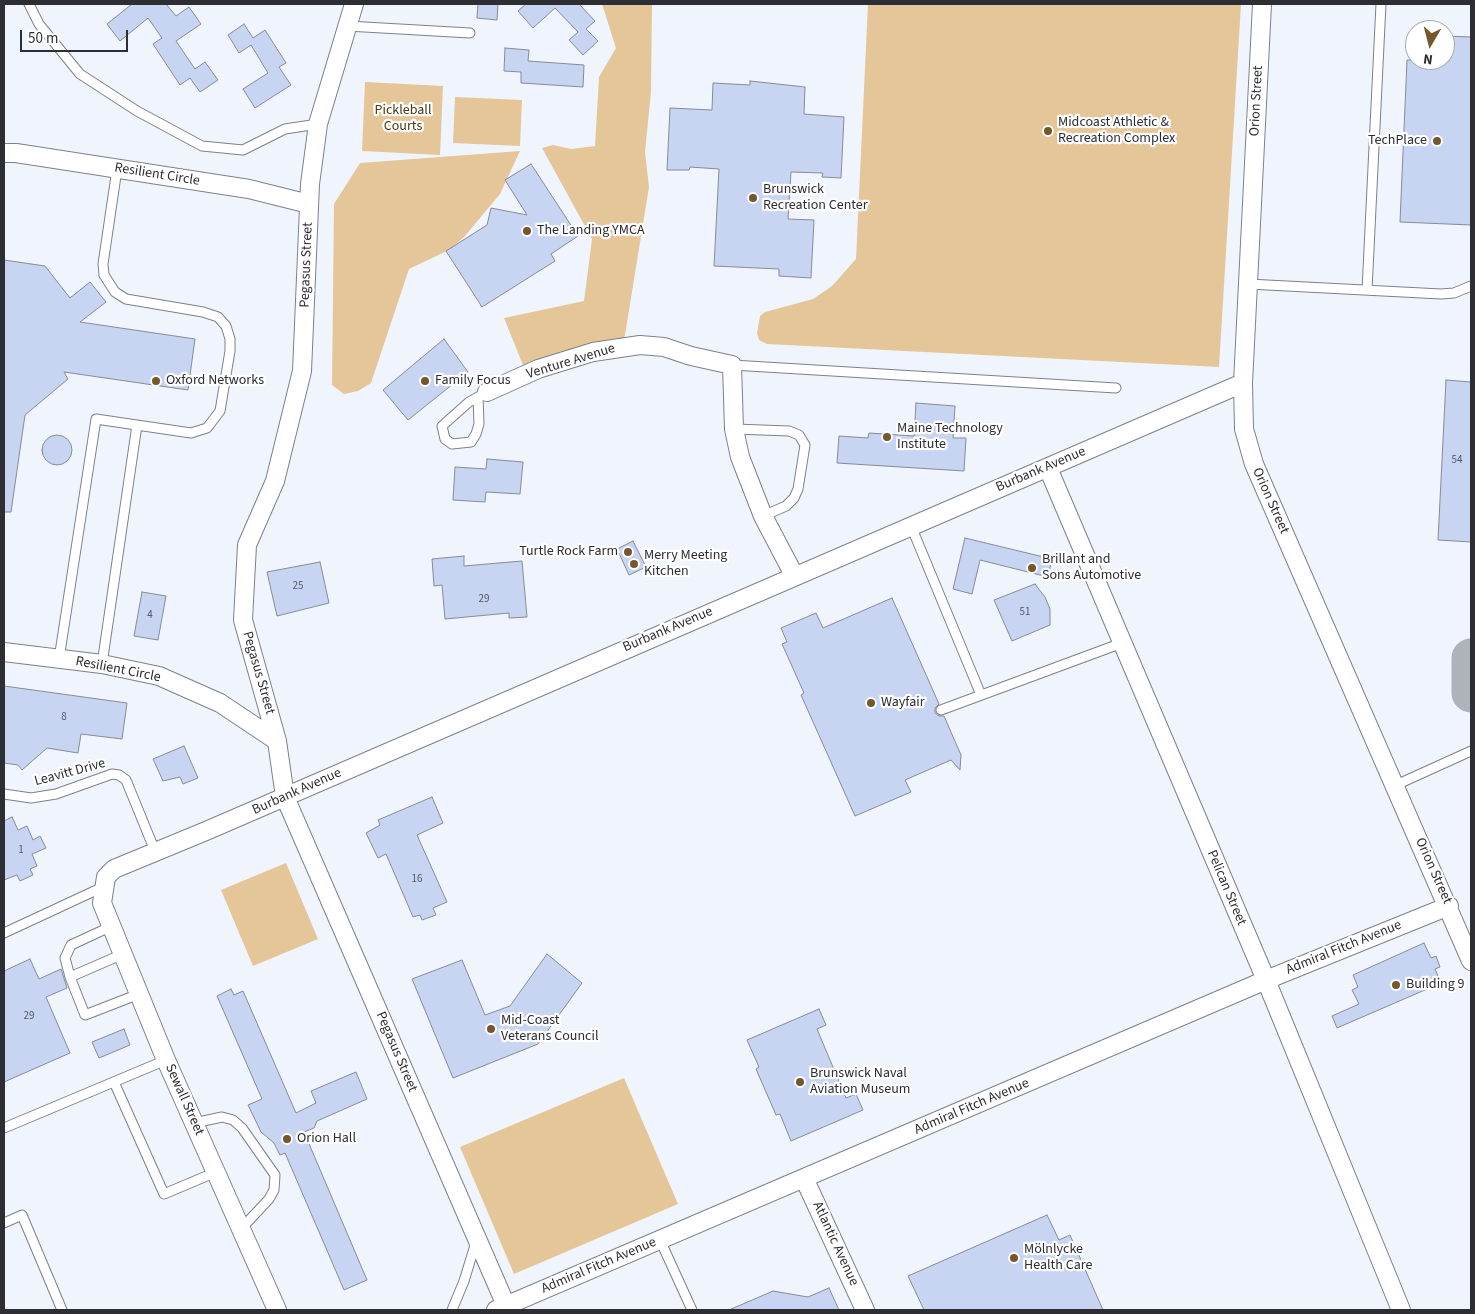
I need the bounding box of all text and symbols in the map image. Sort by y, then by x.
scale bar [22,20,130,52]
north arrow [1405,20,1455,70]
text: 50 m [28,28,58,49]
text: N [1422,48,1434,69]
street label: Orion Street [1247,65,1267,137]
park label: Pickleball Courts [375,103,431,136]
place label: Midcoast Athletic & Recreation Complex [1058,115,1175,148]
marker: Midcoast Athletic & Recreation Complex [1042,125,1054,137]
place label: TechPlace [1368,133,1427,149]
marker: TechPlace [1431,135,1443,147]
street label: Resilient Circle [113,160,201,190]
place label: Brunswick Recreation Center [763,182,868,214]
marker: Brunswick Recreation Center [747,192,759,204]
street label: Pegasus Street [297,222,317,308]
place label: The Landing YMCA [537,223,645,239]
marker: The Landing YMCA [521,225,533,237]
street label: Venture Avenue [525,341,617,383]
place label: Oxford Networks [166,373,264,389]
place label: Family Focus [435,373,511,389]
marker: Oxford Networks [150,375,162,387]
marker: Family Focus [419,375,431,387]
place label: Maine Technology Institute [897,421,1003,454]
marker: Maine Technology Institute [881,431,893,443]
street label: Burbank Avenue [994,444,1088,496]
house number: 54 [1452,454,1462,468]
street label: Orion Street [1248,465,1292,537]
place label: Turtle Rock Farm [519,544,618,560]
marker: Turtle Rock Farm [622,546,634,558]
place label: Merry Meeting Kitchen [644,548,727,580]
place label: Brillant and Sons Automotive [1042,552,1141,584]
marker: Merry Meeting Kitchen [628,558,640,570]
marker: Brillant and Sons Automotive [1026,562,1038,574]
house number: 25 [293,580,303,594]
house number: 29 [479,593,489,607]
street label: Burbank Avenue [621,604,715,656]
house number: 51 [1020,606,1030,620]
house number: 4 [147,609,153,623]
street label: Pegasus Street [238,630,278,716]
street label: Resilient Circle [74,654,162,686]
place label: Wayfair [881,695,925,711]
marker: Wayfair [865,697,877,709]
house number: 8 [61,711,67,725]
street label: Leavitt Drive [33,755,107,791]
street label: Burbank Avenue [250,765,344,819]
street label: Orion Street [1411,835,1455,907]
house number: 1 [18,844,24,858]
street label: Pelican Street [1203,848,1249,928]
house number: 16 [412,873,422,887]
street label: Admiral Fitch Avenue [1284,917,1404,979]
place label: Building 9 [1406,977,1465,993]
marker: Building 9 [1390,979,1402,991]
street label: Pegasus Street [372,1009,420,1095]
house number: 29 [24,1010,34,1024]
place label: Mid-Coast Veterans Council [501,1013,598,1046]
marker: Mid-Coast Veterans Council [485,1023,497,1035]
street label: Sewall Street [161,1062,207,1138]
place label: Brunswick Naval Aviation Museum [810,1066,910,1098]
street label: Admiral Fitch Avenue [912,1075,1032,1139]
marker: Brunswick Naval Aviation Museum [794,1076,806,1088]
place label: Orion Hall [297,1131,356,1147]
marker: Orion Hall [281,1133,293,1145]
street label: Atlantic Avenue [808,1199,862,1289]
street label: Admiral Fitch Avenue [539,1234,659,1298]
place label: Mölnlycke Health Care [1024,1242,1092,1274]
marker: Mölnlycke Health Care [1008,1252,1020,1264]

